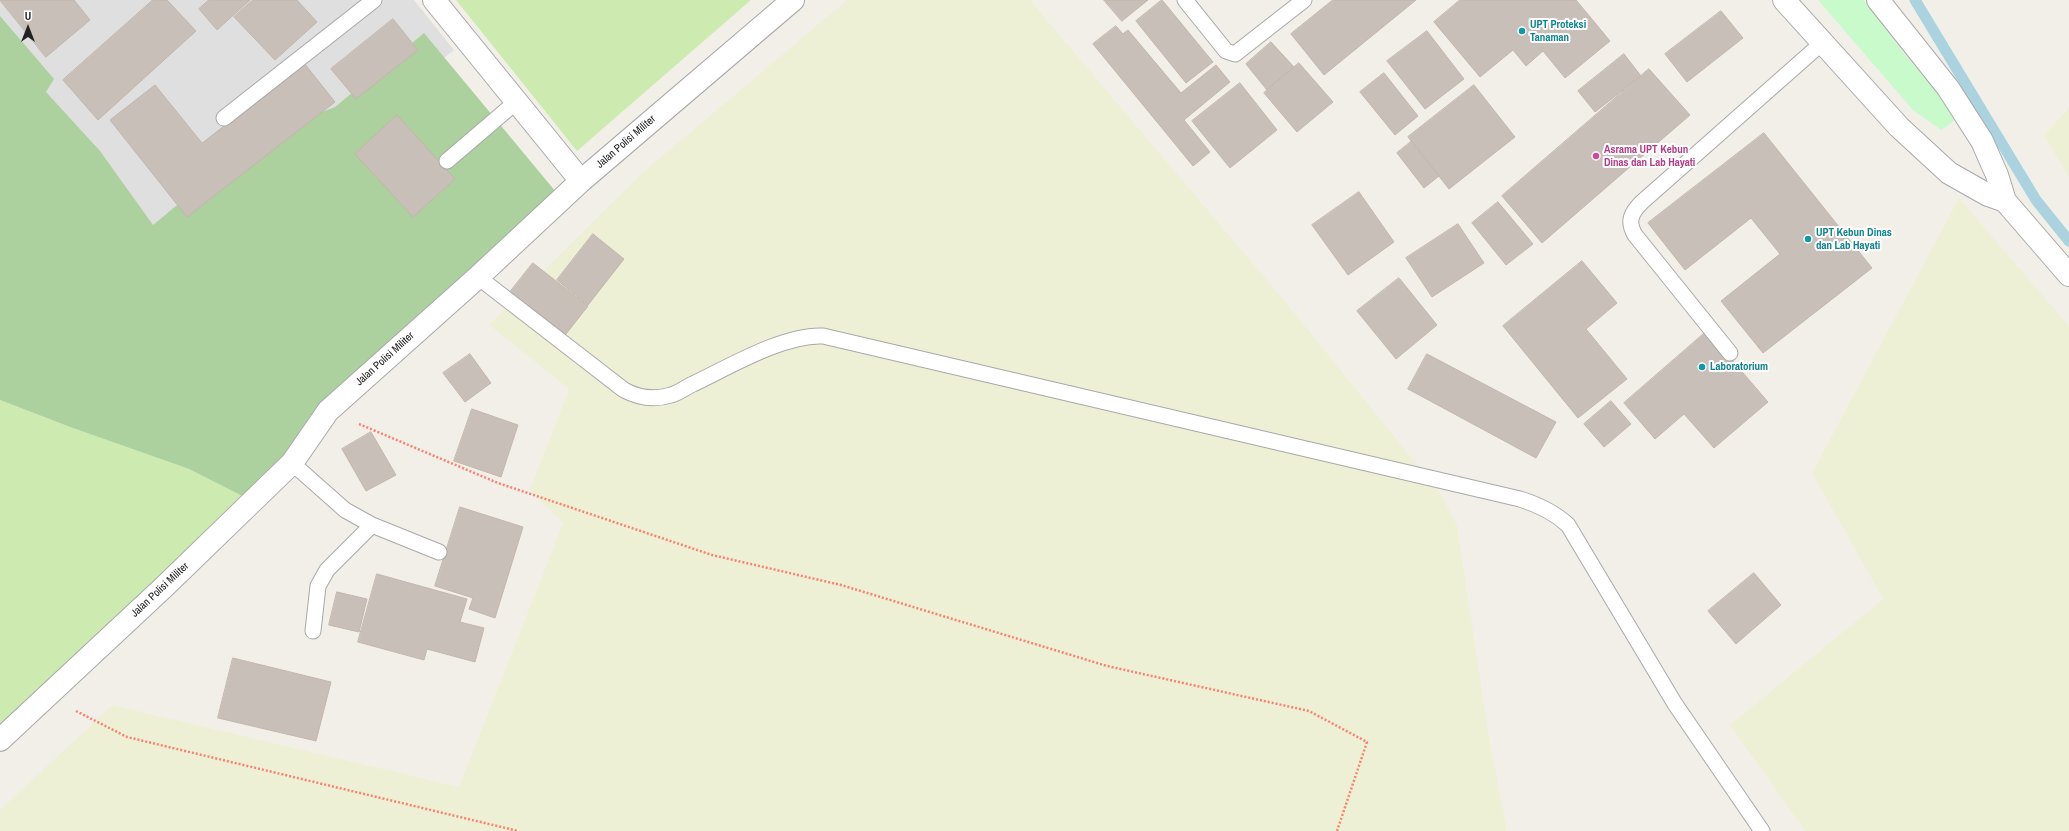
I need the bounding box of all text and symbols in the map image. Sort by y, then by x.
north arrow [8,8,48,48]
text: U [25,9,31,23]
place label: UPT Proteksi Tanaman [1530,18,1586,44]
marker: UPT Proteksi Tanaman [1517,26,1527,36]
street label: Jalan Polisi Militer [594,113,658,171]
place label: Asrama UPT Kebun Dinas dan Lab Hayati [1604,143,1695,169]
marker: Asrama UPT Kebun Dinas dan Lab Hayati [1591,151,1601,161]
place label: UPT Kebun Dinas dan Lab Hayati [1816,226,1892,252]
marker: UPT Kebun Dinas dan Lab Hayati [1803,234,1813,244]
street label: Jalan Polisi Militer [353,329,417,389]
place label: Laboratorium [1710,360,1768,374]
marker: Laboratorium [1697,362,1707,372]
street label: Jalan Polisi Militer [128,560,192,620]

